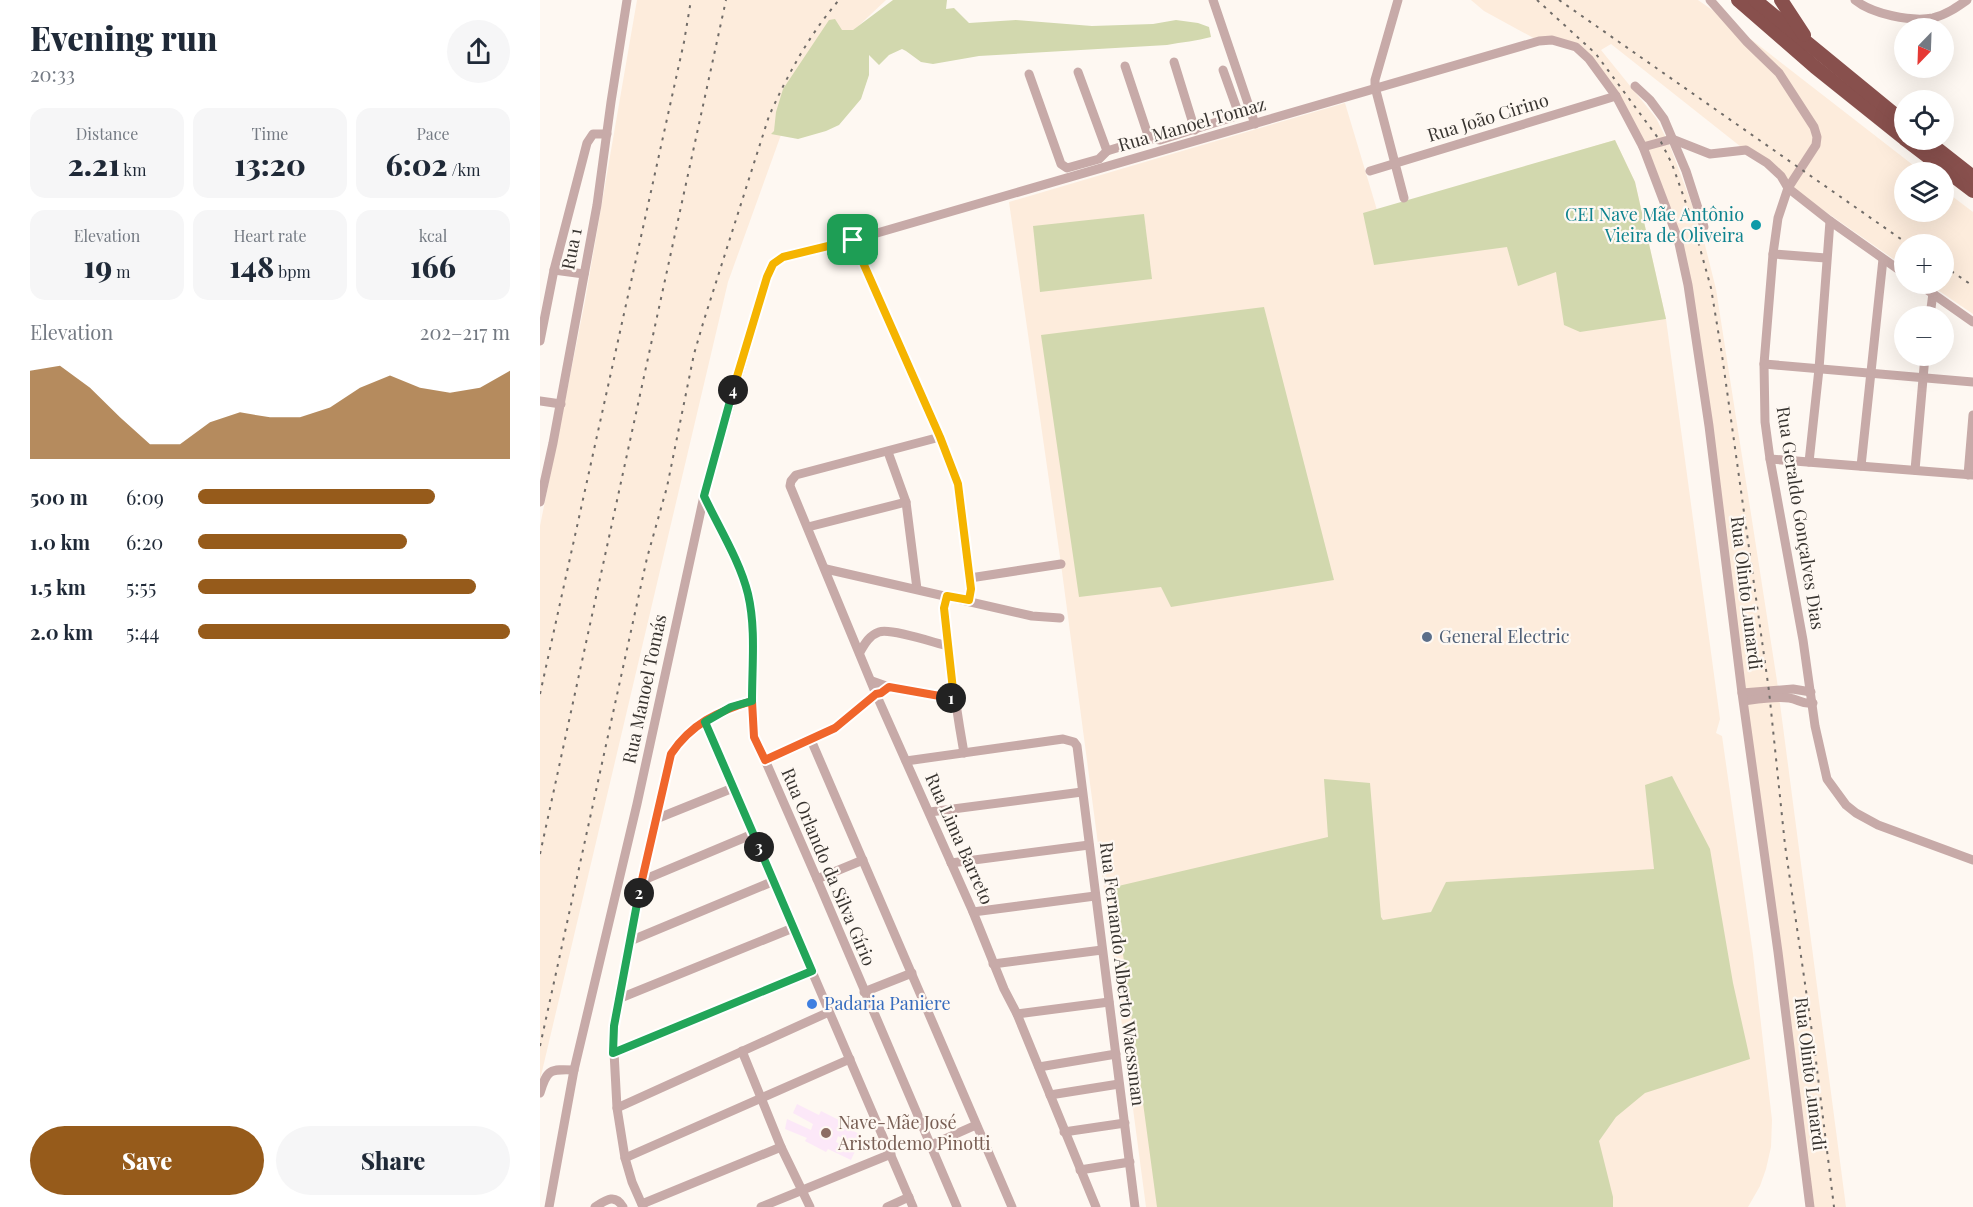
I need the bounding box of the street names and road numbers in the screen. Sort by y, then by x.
street label: Rua João Cirino [1424,87,1551,147]
street label: Rua Manoel Tomaz [1115,91,1268,157]
street label: Rua 1 [555,226,587,272]
street label: Rua Geraldo Gonçalves Dias [1771,405,1830,631]
street label: Rua Olinto Lunardi [1726,515,1768,671]
street label: Rua Manoel Tomás [616,612,672,766]
street label: Rua Orlando da Silva Gírio [776,764,882,969]
street label: Rua Lima Barreto [920,769,1000,908]
street label: Rua Fernando Alberto Waessman [1095,840,1151,1108]
street label: Rua Olinto Lunardi [1790,996,1832,1152]

